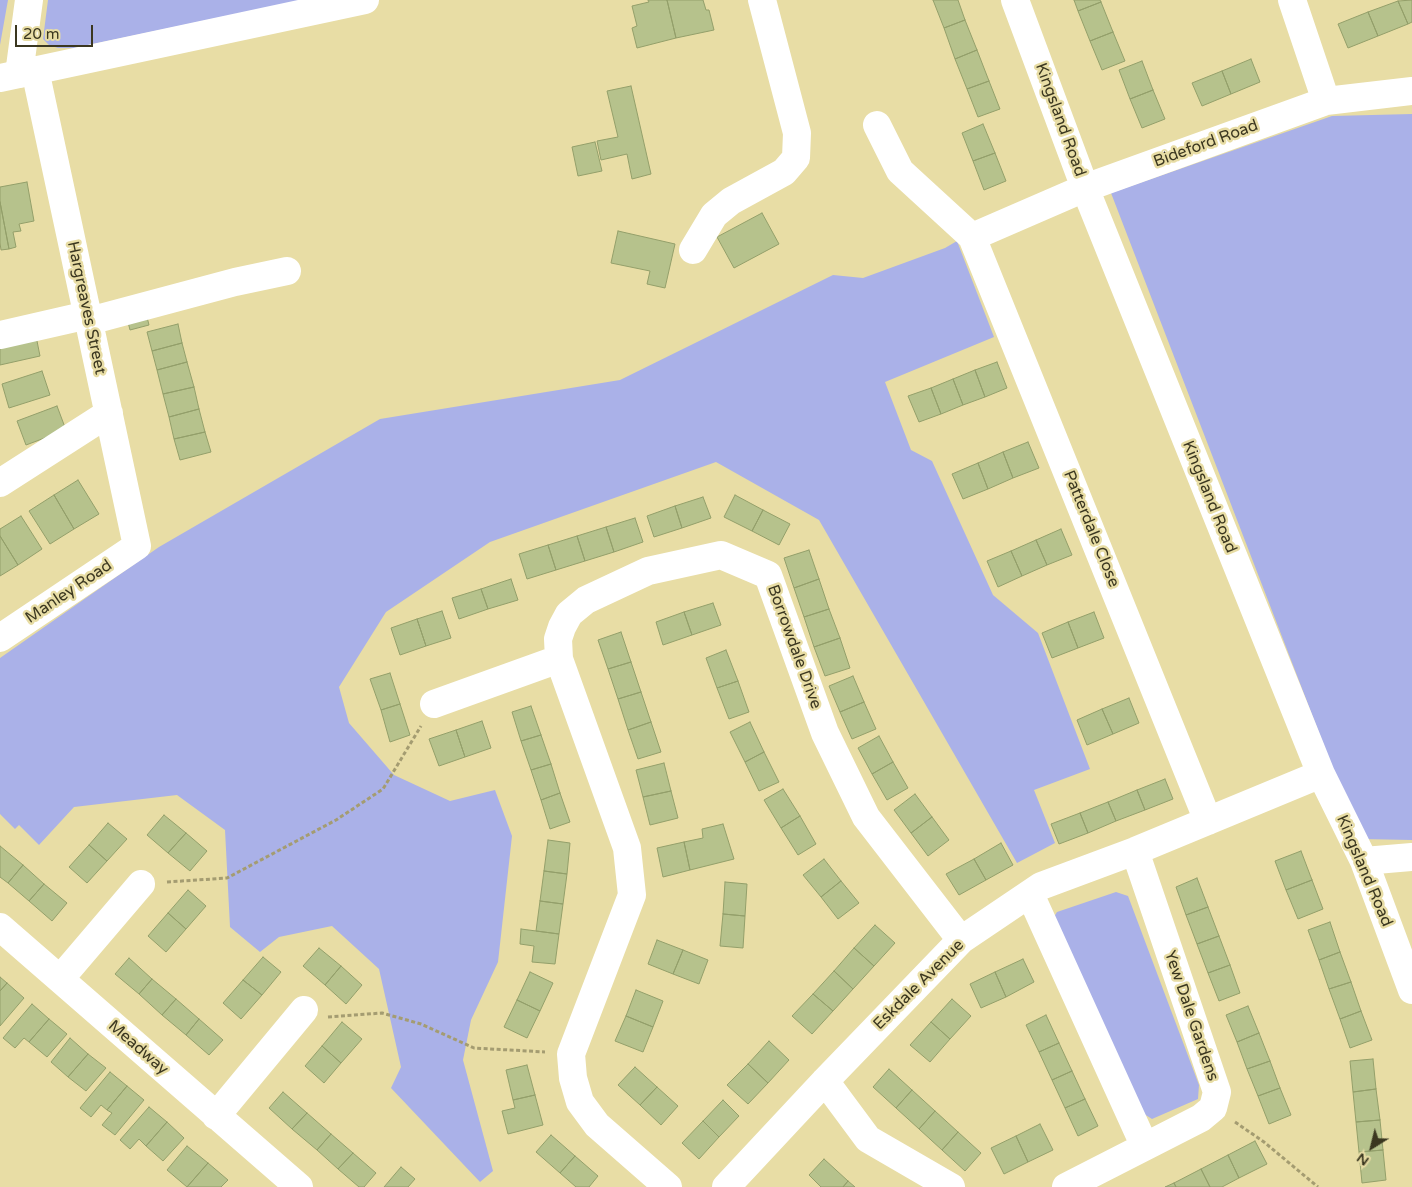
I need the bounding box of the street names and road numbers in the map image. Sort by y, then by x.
street label: Kingsland Road [1031,61,1089,179]
street label: Bideford Road [1151,116,1261,172]
street label: Hargreaves Street [62,240,110,376]
street label: Kingsland Road [1178,438,1240,556]
street label: Patterdale Close [1059,468,1123,590]
street label: Manley Road [22,556,116,628]
street label: Borrowdale Drive [763,582,825,712]
street label: Kingsland Road [1332,812,1396,930]
street label: Eskdale Avenue [870,936,968,1034]
street label: Yew Dale Gardens [1160,948,1222,1084]
street label: Meadway [104,1017,172,1079]

